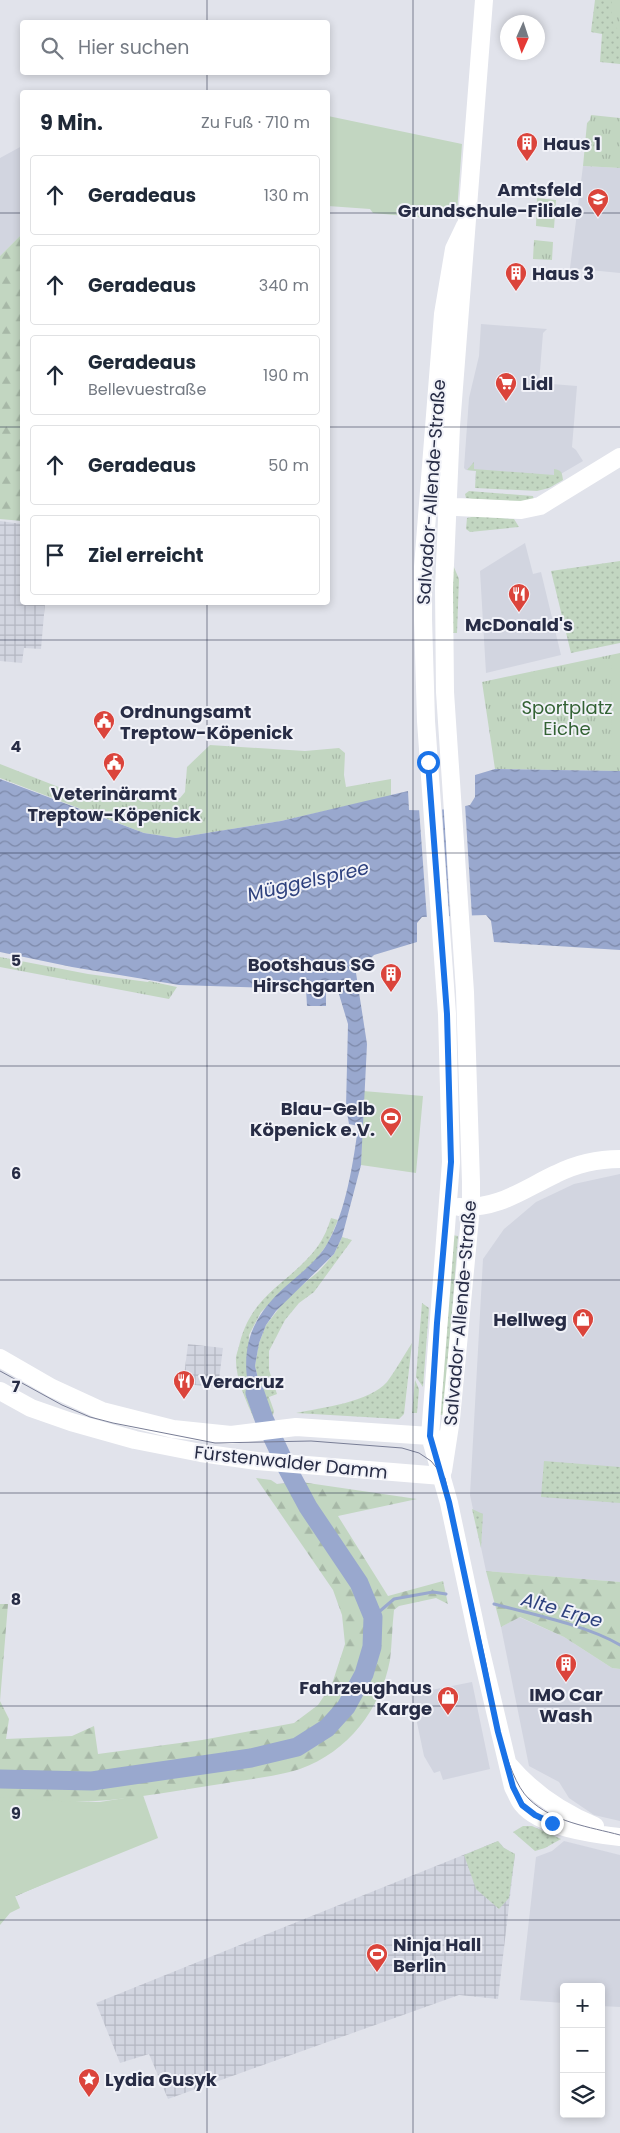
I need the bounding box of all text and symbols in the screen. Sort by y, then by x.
north arrow [500,15,545,60]
search box [20,20,330,75]
icon: search [38,34,66,62]
text: Hier suchen [78,34,189,61]
text: 9 Min. [40,108,103,137]
text: Zu Fuß · 710 m [201,111,310,134]
building icon: Haus 1 [515,131,539,162]
place label: Haus 1 [543,131,601,156]
place label: Amtsfeld Grundschule-Filiale [398,177,582,223]
icon: ahead [41,181,69,209]
text: Geradeaus [88,182,196,209]
text: 130 m [264,184,309,207]
school or university icon: Amtsfeld Grundschule-Filiale [586,187,610,218]
building icon: Haus 3 [504,261,528,292]
place label: Haus 3 [532,261,594,286]
icon: ahead [41,271,69,299]
text: Geradeaus [88,272,196,299]
text: 340 m [259,274,309,297]
text: Geradeaus [88,349,196,376]
icon: ahead [41,361,69,389]
text: 190 m [263,364,309,387]
supermarket icon: Lidl [494,371,518,402]
place label: Lidl [522,371,553,396]
text: Bellevuestraße [88,378,206,401]
street label: Salvador-Allende-Straße [411,378,451,606]
icon: ahead [41,451,69,479]
text: Geradeaus [88,452,196,479]
text: 50 m [268,454,309,477]
icon: arrive [41,541,69,569]
text: Ziel erreicht [88,542,204,569]
restaurant icon: McDonald's [507,582,531,613]
place label: McDonald's [465,612,573,637]
park label: Sportplatz Eiche [521,695,613,741]
place label: Ordnungsamt Treptow-Köpenick [120,699,294,745]
public building icon: Ordnungsamt Treptow-Köpenick [92,709,116,740]
text: 4 [11,735,22,758]
public building icon: Veterinäramt Treptow-Köpenick [102,751,126,782]
route start [417,751,440,774]
place label: Veterinäramt Treptow-Köpenick [27,781,201,827]
water label: Müggelspree [245,854,372,908]
text: 5 [11,949,21,972]
place label: Bootshaus SG Hirschgarten [248,952,375,998]
building icon: Bootshaus SG Hirschgarten [379,962,403,993]
place label: Blau-Gelb Köpenick e.V. [250,1096,375,1142]
sports icon: Blau-Gelb Köpenick e.V. [379,1106,403,1137]
text: 6 [11,1162,21,1185]
street label: Salvador-Allende-Straße [438,1199,482,1427]
place label: Hellweg [493,1307,567,1332]
shop icon: Hellweg [571,1307,595,1338]
restaurant icon: Veracruz [172,1369,196,1400]
place label: Veracruz [200,1369,284,1394]
text: 7 [12,1375,21,1398]
street label: Fürstenwalder Damm [193,1439,389,1485]
water label: Alte Erpe [517,1585,606,1635]
text: 8 [11,1588,21,1611]
building icon: IMO Car Wash [554,1652,578,1683]
place label: Fahrzeughaus Karge [299,1675,432,1721]
place label: IMO Car Wash [529,1682,603,1728]
shop icon: Fahrzeughaus Karge [436,1685,460,1716]
text: 9 [11,1802,21,1825]
route end [541,1812,564,1835]
place label: Ninja Hall Berlin [393,1932,481,1978]
sports icon: Ninja Hall Berlin [365,1942,389,1973]
map controls [560,1983,605,2118]
button: + [560,1983,605,2028]
button: − [560,2028,605,2073]
place icon: Lydia Gusyk [77,2067,101,2098]
place label: Lydia Gusyk [105,2067,218,2092]
button: layers [560,2073,605,2118]

